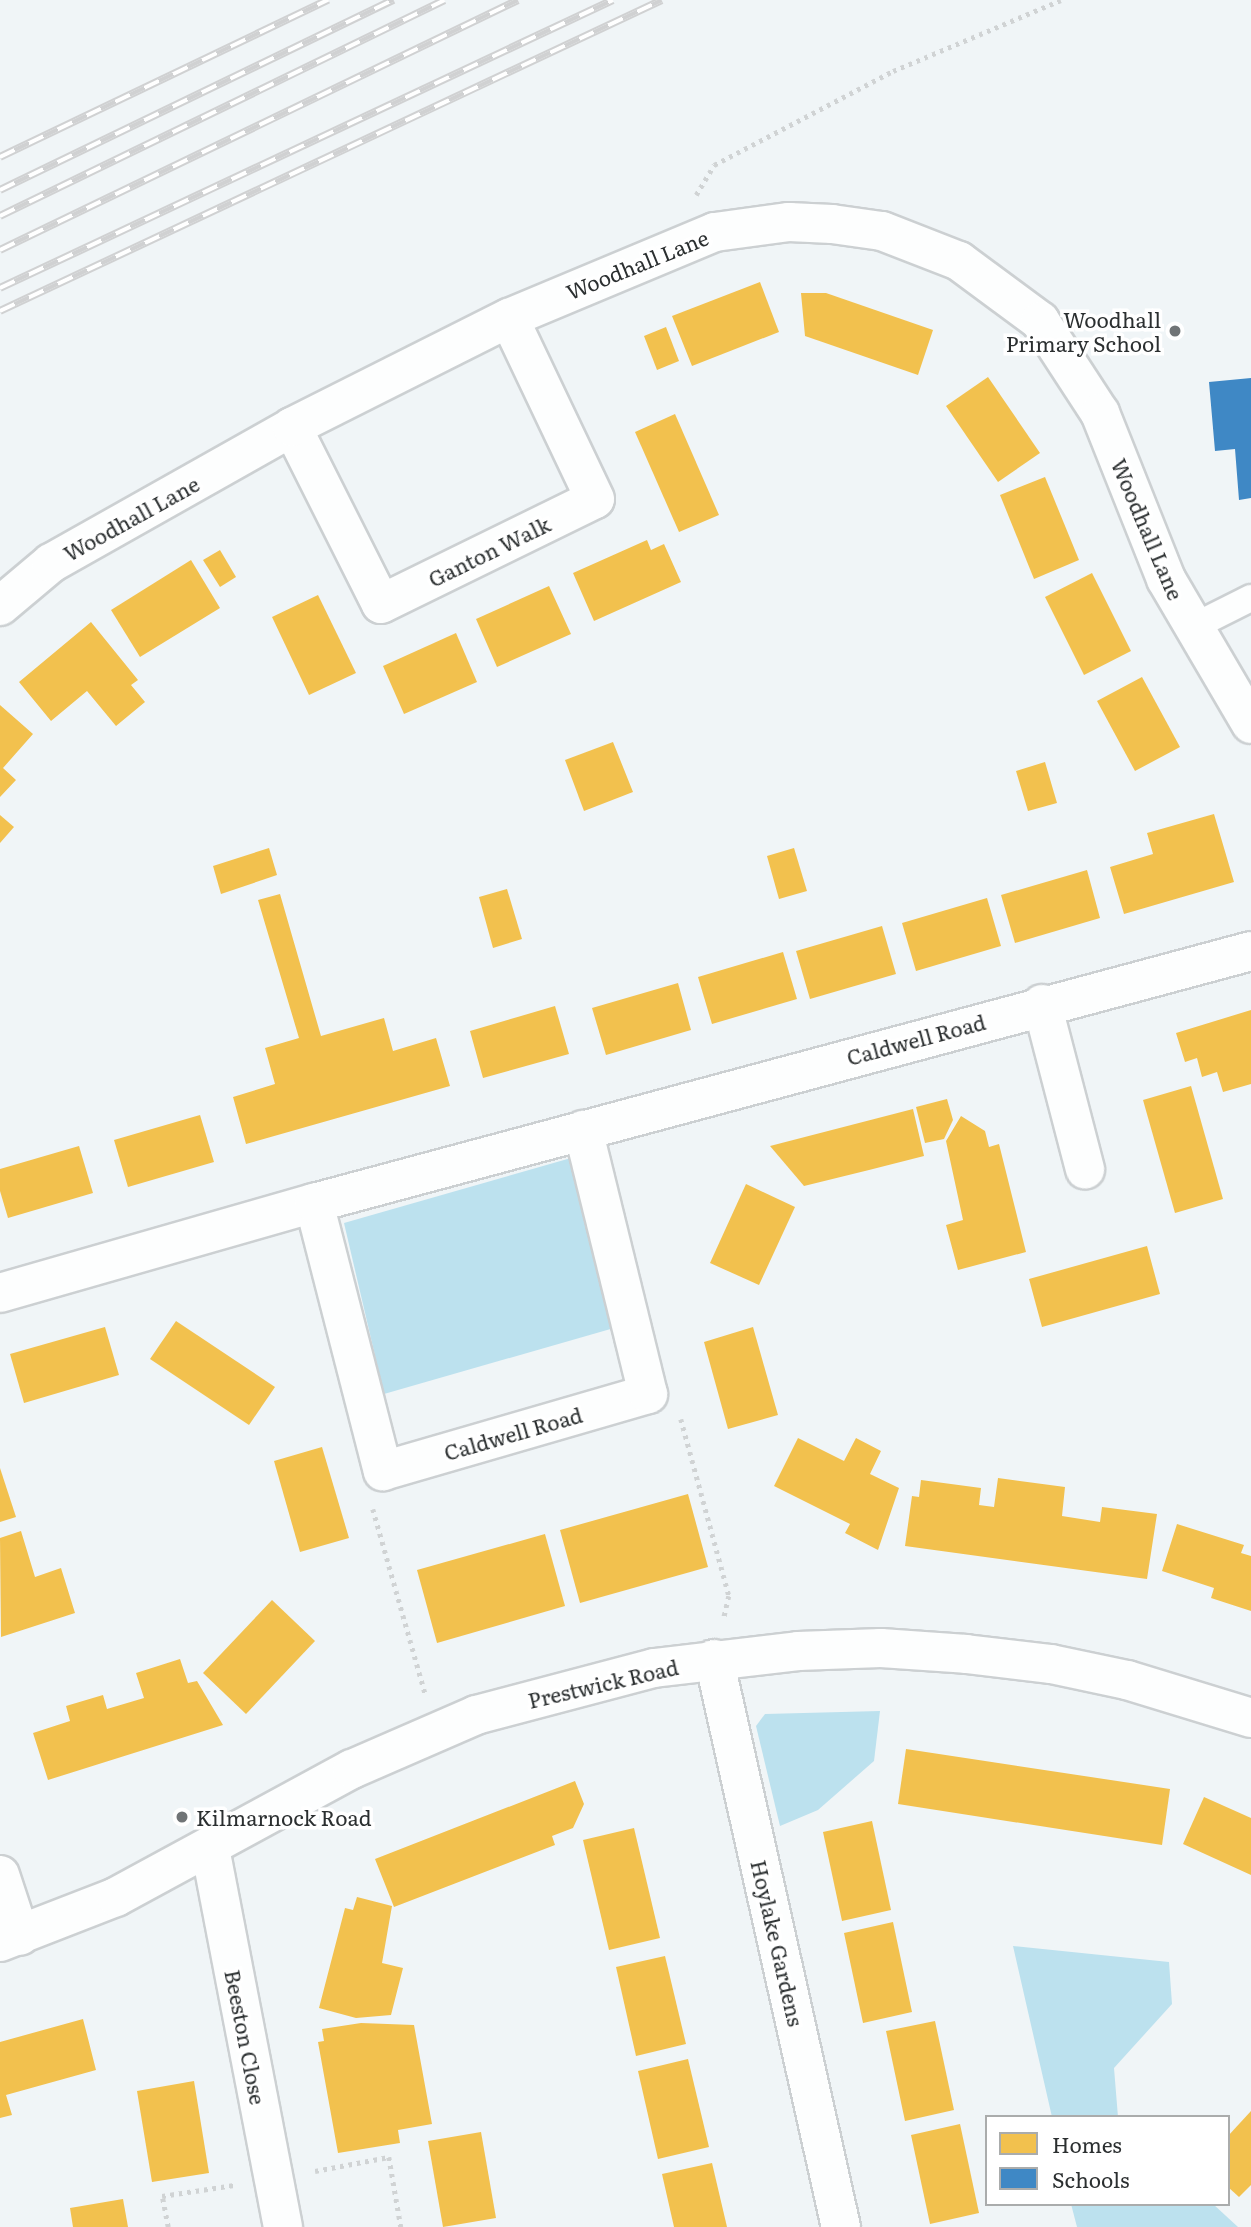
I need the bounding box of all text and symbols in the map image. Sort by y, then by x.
street label: Woodhall Lane [562,224,712,304]
place label: Woodhall Primary School [1006,306,1161,356]
marker: Woodhall Primary School [1167,323,1183,339]
street label: Woodhall Lane [1107,455,1189,603]
street label: Woodhall Lane [59,470,203,566]
street label: Ganton Walk [424,511,554,591]
street label: Caldwell Road [844,1008,988,1070]
street label: Caldwell Road [441,1401,585,1465]
street label: Prestwick Road [525,1653,681,1713]
place label: Kilmarnock Road [196,1804,372,1830]
marker: Kilmarnock Road [174,1809,190,1825]
street label: Hoylake Gardens [747,1857,809,2029]
street label: Beeston Close [221,1967,271,2107]
legend [985,2115,1230,2206]
text: Homes [1052,2128,1122,2159]
text: Schools [1052,2163,1130,2194]

